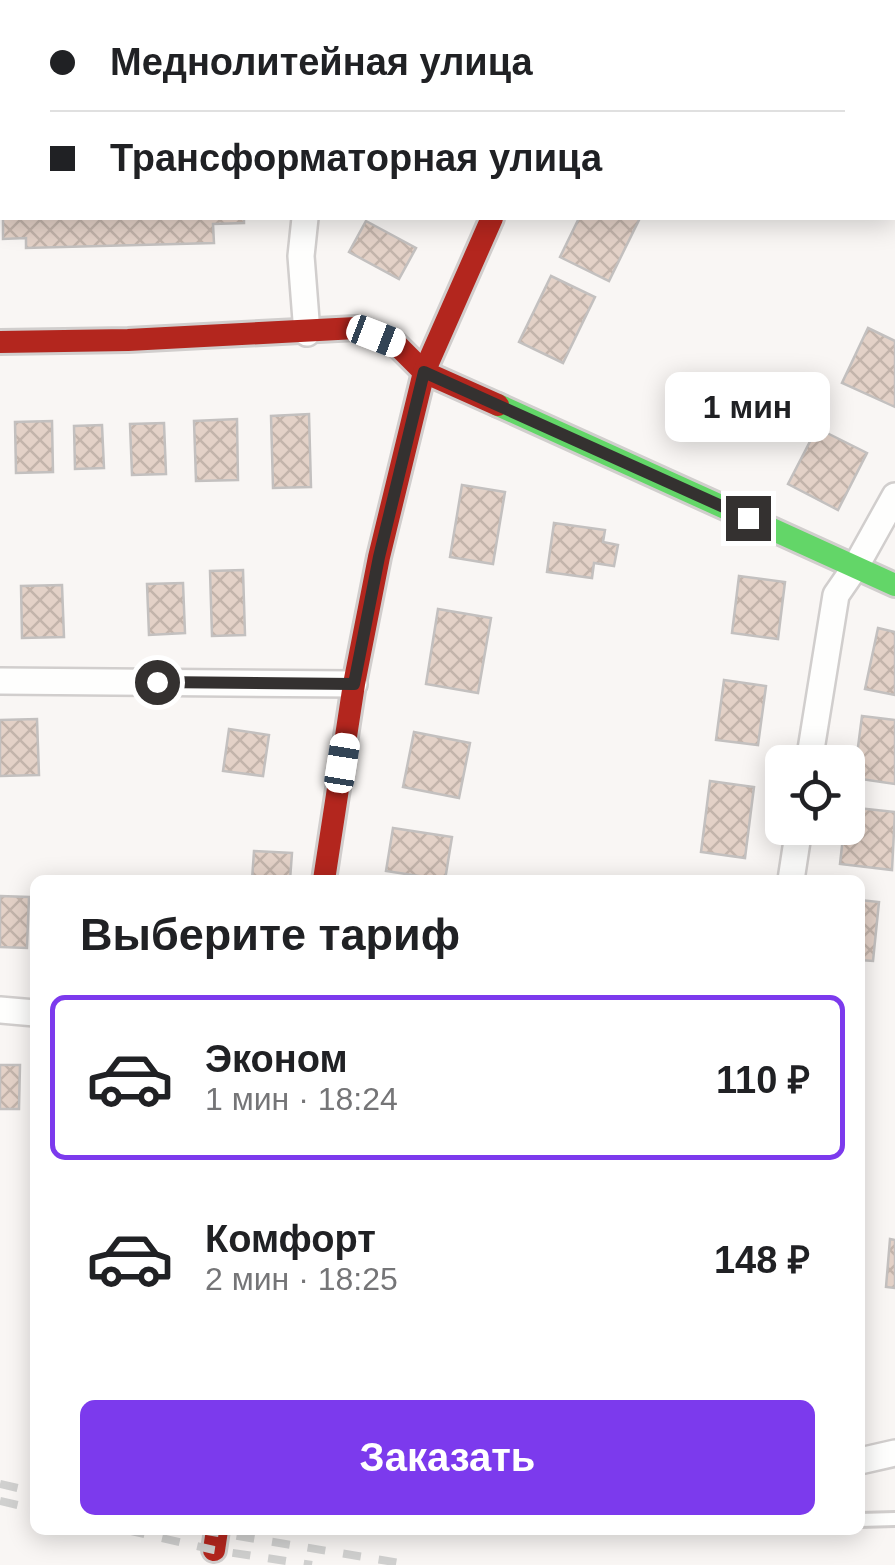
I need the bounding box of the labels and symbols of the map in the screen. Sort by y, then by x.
car [343,311,409,361]
callout: 1 мин [666,373,830,443]
route end [726,496,771,541]
route start [135,660,180,705]
car [322,731,362,795]

